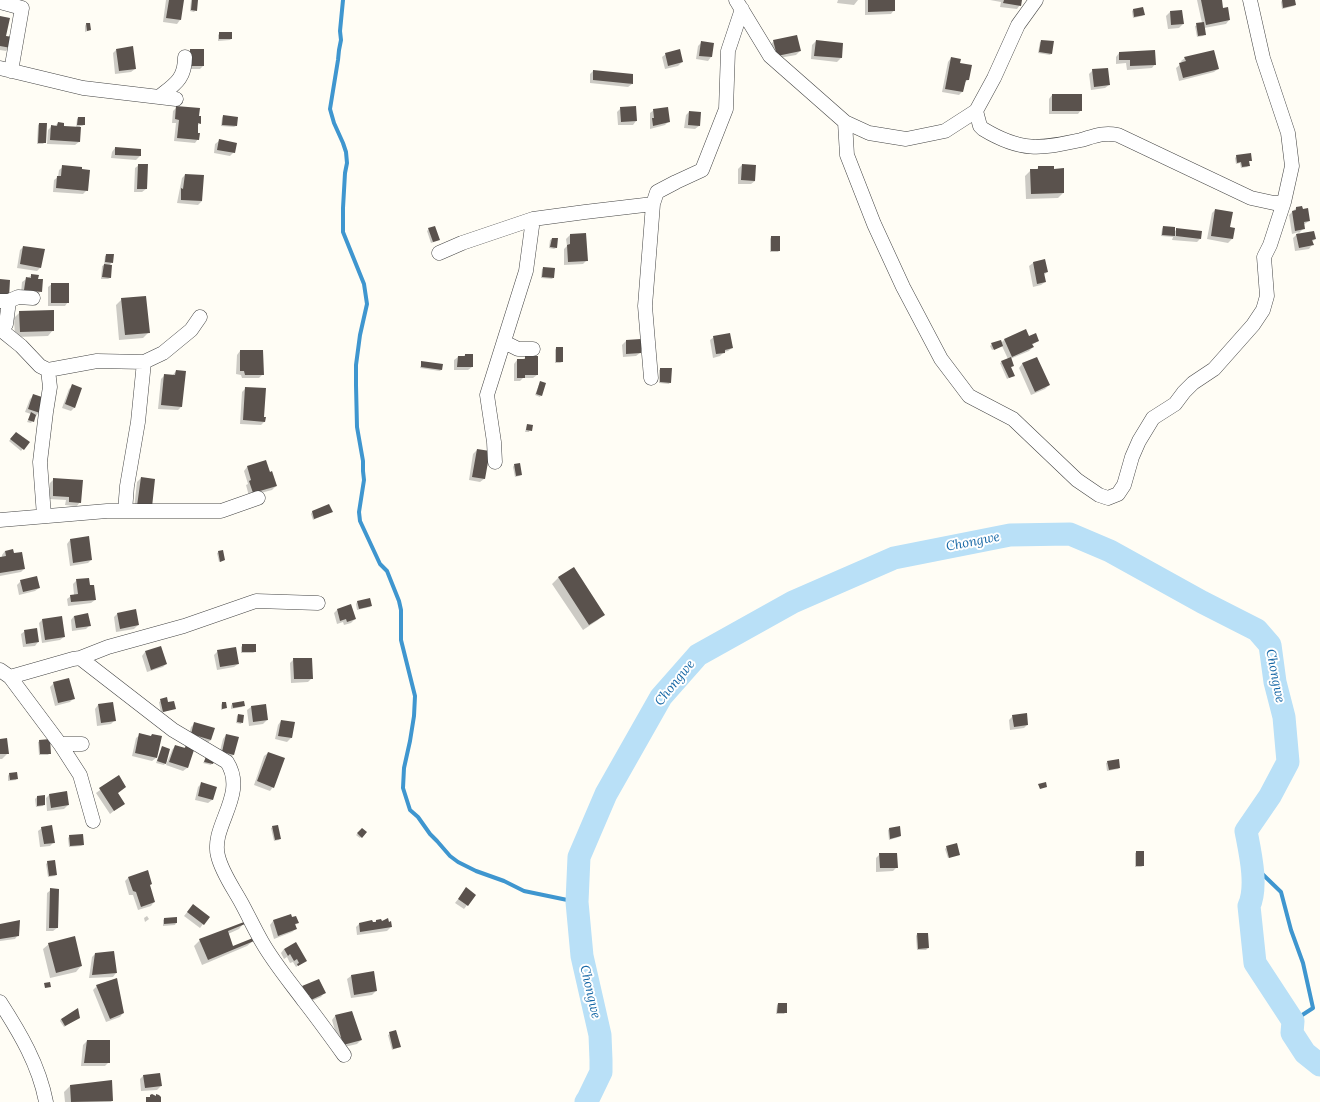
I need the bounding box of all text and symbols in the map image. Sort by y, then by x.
water label: Chongwe [945,529,1001,555]
water label: Chongwe [1262,648,1288,704]
water label: Chongwe [652,657,698,709]
water label: Chongwe [576,964,604,1020]

